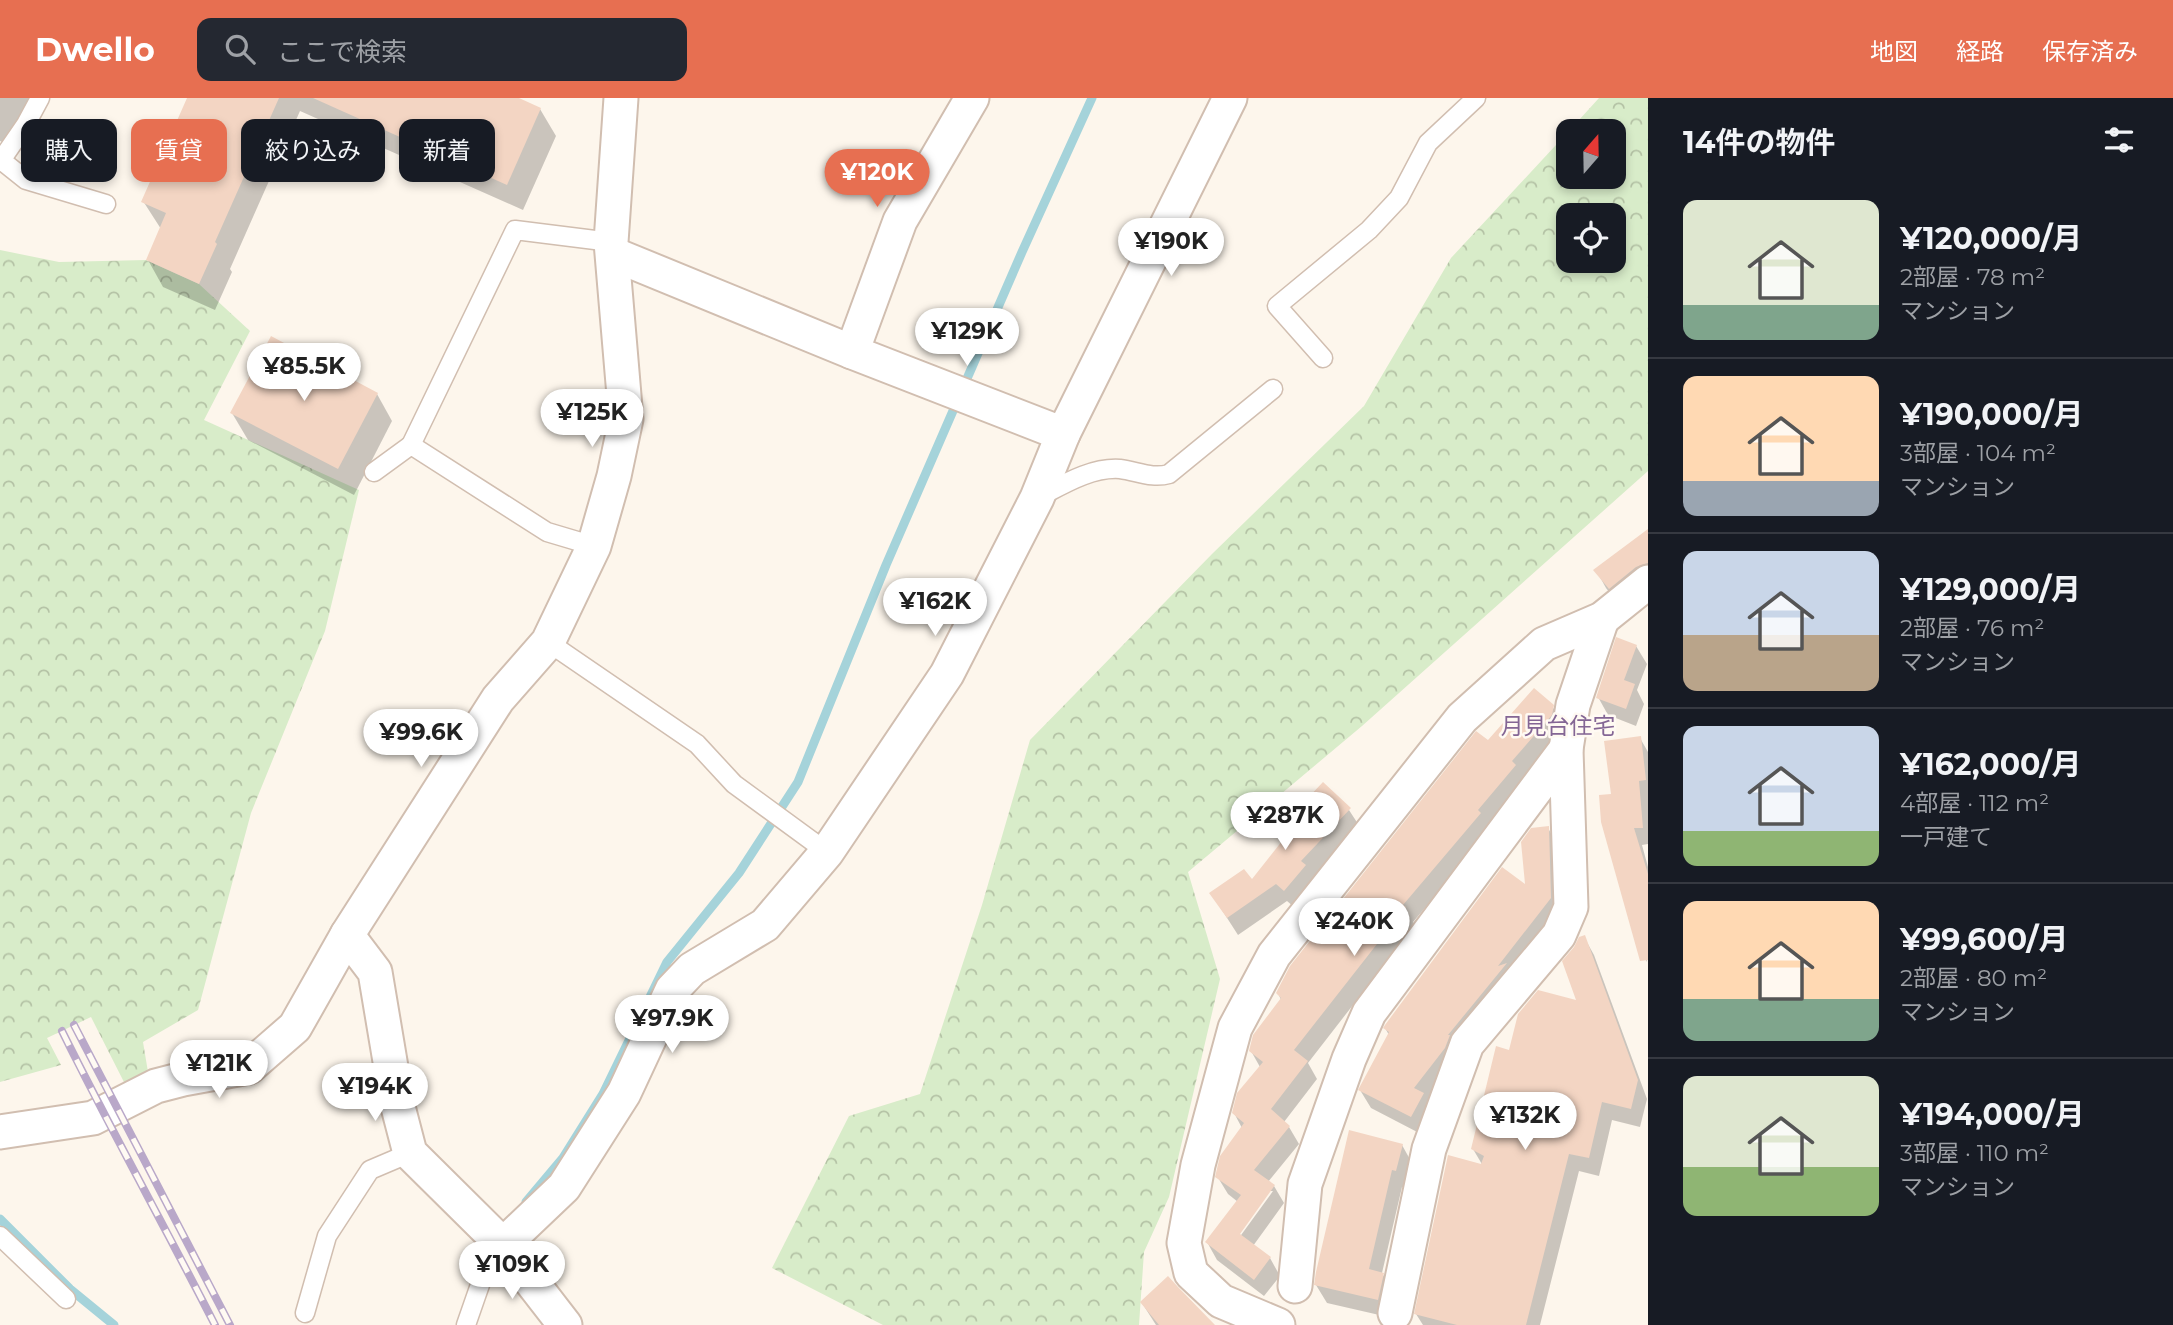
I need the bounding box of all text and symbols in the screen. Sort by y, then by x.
search box [197,18,687,81]
text: Dwello [35,29,155,69]
icon: search [221,30,259,68]
text: ここで検索 [277,36,407,68]
text: 地図 [1870,37,1918,66]
text: 経路 [1956,37,2004,66]
text: 保存済み [2042,37,2138,66]
chip: 購入 [21,119,117,182]
chip: 賃貸 [131,119,227,182]
chip: 絞り込み [241,119,385,182]
chip: 新着 [399,119,495,182]
north arrow [1556,119,1626,189]
map controls [1556,119,1626,273]
icon: filters [2100,121,2138,159]
text: 14件の物件 [1683,124,1835,161]
pin: ¥120K [828,150,926,209]
text: ¥120K [841,158,913,186]
button: locate [1556,203,1626,273]
pin: ¥190K [1122,218,1220,278]
text: ¥120,000/月 [1900,220,2082,257]
text: ¥190K [1134,227,1208,255]
icon: home [1739,228,1823,312]
text: 2部屋 · 78 m² [1900,263,2045,291]
text: マンション [1900,297,2015,325]
pin: ¥129K [918,308,1016,368]
text: ¥129K [931,317,1003,345]
pin: ¥85.5K [247,344,361,403]
text: ¥85.5K [263,352,345,380]
pin: ¥125K [543,390,641,449]
text: ¥190,000/月 [1900,396,2084,433]
text: ¥125K [557,398,627,426]
icon: home [1739,404,1823,488]
text: 3部屋 · 104 m² [1900,439,2056,467]
text: マンション [1900,473,2015,501]
text: ¥129,000/月 [1900,571,2081,608]
pin: ¥162K [886,578,984,638]
icon: home [1739,579,1823,663]
text: ¥162K [899,587,971,615]
text: 2部屋 · 76 m² [1900,614,2044,642]
text: マンション [1900,648,2015,676]
pin: ¥99.6K [364,710,478,769]
district label: 月見台住宅 [1501,712,1616,740]
text: ¥99.6K [379,718,463,746]
text: ¥162,000/月 [1900,746,2082,783]
icon: home [1739,754,1823,838]
text: 4部屋 · 112 m² [1900,789,2049,817]
pin: ¥287K [1236,792,1334,852]
text: ¥287K [1247,801,1323,829]
text: 一戸建て [1900,823,1992,851]
pin: ¥240K [1305,898,1403,958]
text: ¥240K [1315,907,1393,935]
text: ¥99,600/月 [1900,921,2068,958]
icon: home [1739,929,1823,1013]
text: 2部屋 · 80 m² [1900,964,2047,992]
pin: ¥97.9K [615,996,729,1055]
text: マンション [1900,998,2015,1026]
text: ¥97.9K [631,1004,713,1032]
pin: ¥121K [170,1040,268,1100]
text: ¥121K [186,1049,252,1077]
pin: ¥194K [326,1063,424,1123]
text: ¥194K [338,1072,412,1100]
pin: ¥132K [1476,1093,1574,1152]
text: ¥194,000/月 [1900,1096,2085,1133]
text: ¥132K [1490,1101,1560,1129]
icon: home [1739,1104,1823,1188]
text: 3部屋 · 110 m² [1900,1139,2049,1167]
text: マンション [1900,1173,2015,1201]
pin: ¥109K [463,1242,561,1301]
text: ¥109K [475,1250,549,1278]

